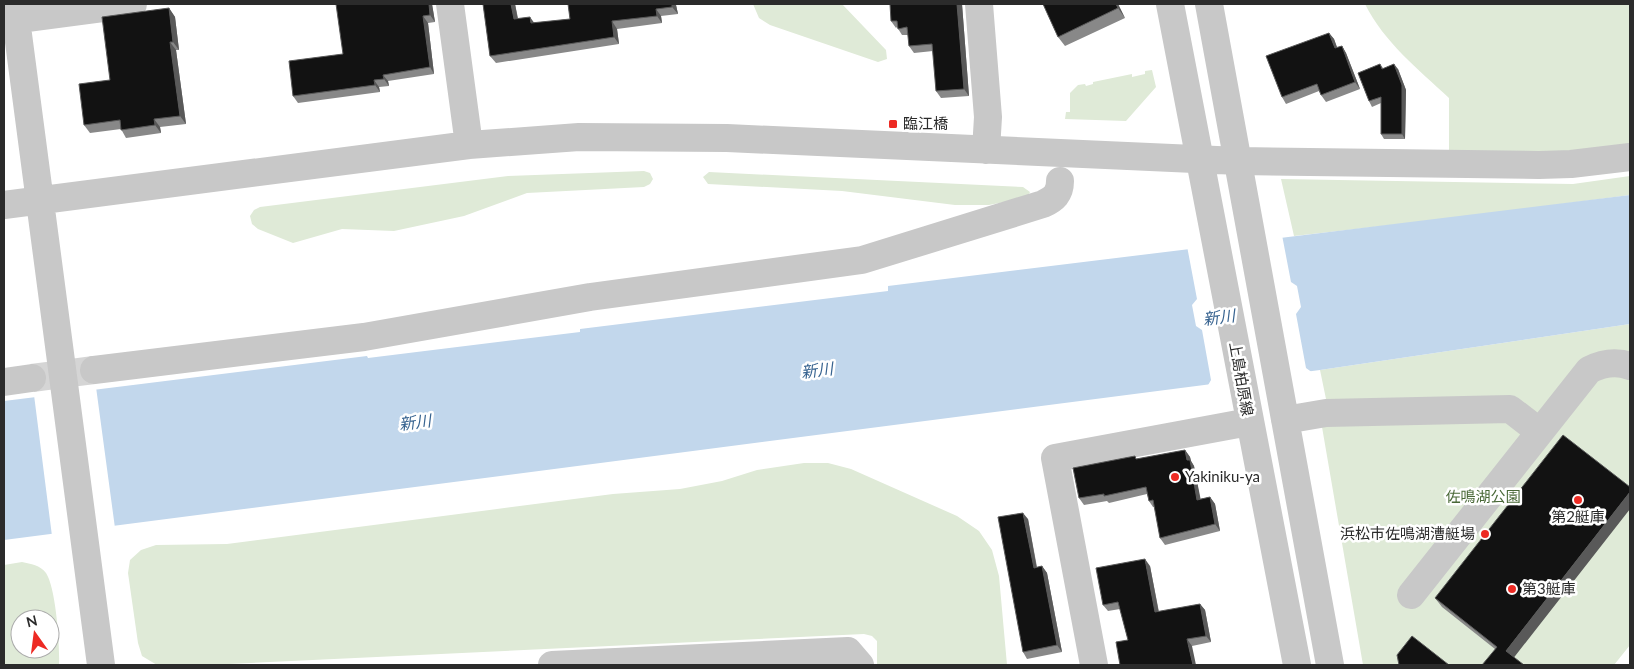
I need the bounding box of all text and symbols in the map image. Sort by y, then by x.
place label: 臨江橋 [903,114,948,132]
marker: 臨江橋 [887,118,899,130]
water label: 新川 [1202,305,1238,328]
street label: 上島柏原線 [1227,340,1257,417]
water label: 新川 [800,358,836,381]
water label: 新川 [398,410,434,433]
place label: Yakiniku-ya [1185,467,1260,485]
marker: Yakiniku-ya [1169,471,1181,483]
park label: 佐鳴湖公園 [1445,487,1521,505]
marker: 第2艇庫 [1572,494,1584,506]
place label: 第2艇庫 [1551,507,1605,525]
place label: 浜松市佐鳴湖漕艇場 [1340,524,1475,542]
marker: 浜松市佐鳴湖漕艇場 [1479,528,1491,540]
place label: 第3艇庫 [1522,579,1576,597]
marker: 第3艇庫 [1506,583,1518,595]
north arrow [10,609,60,659]
text: N [24,611,39,630]

